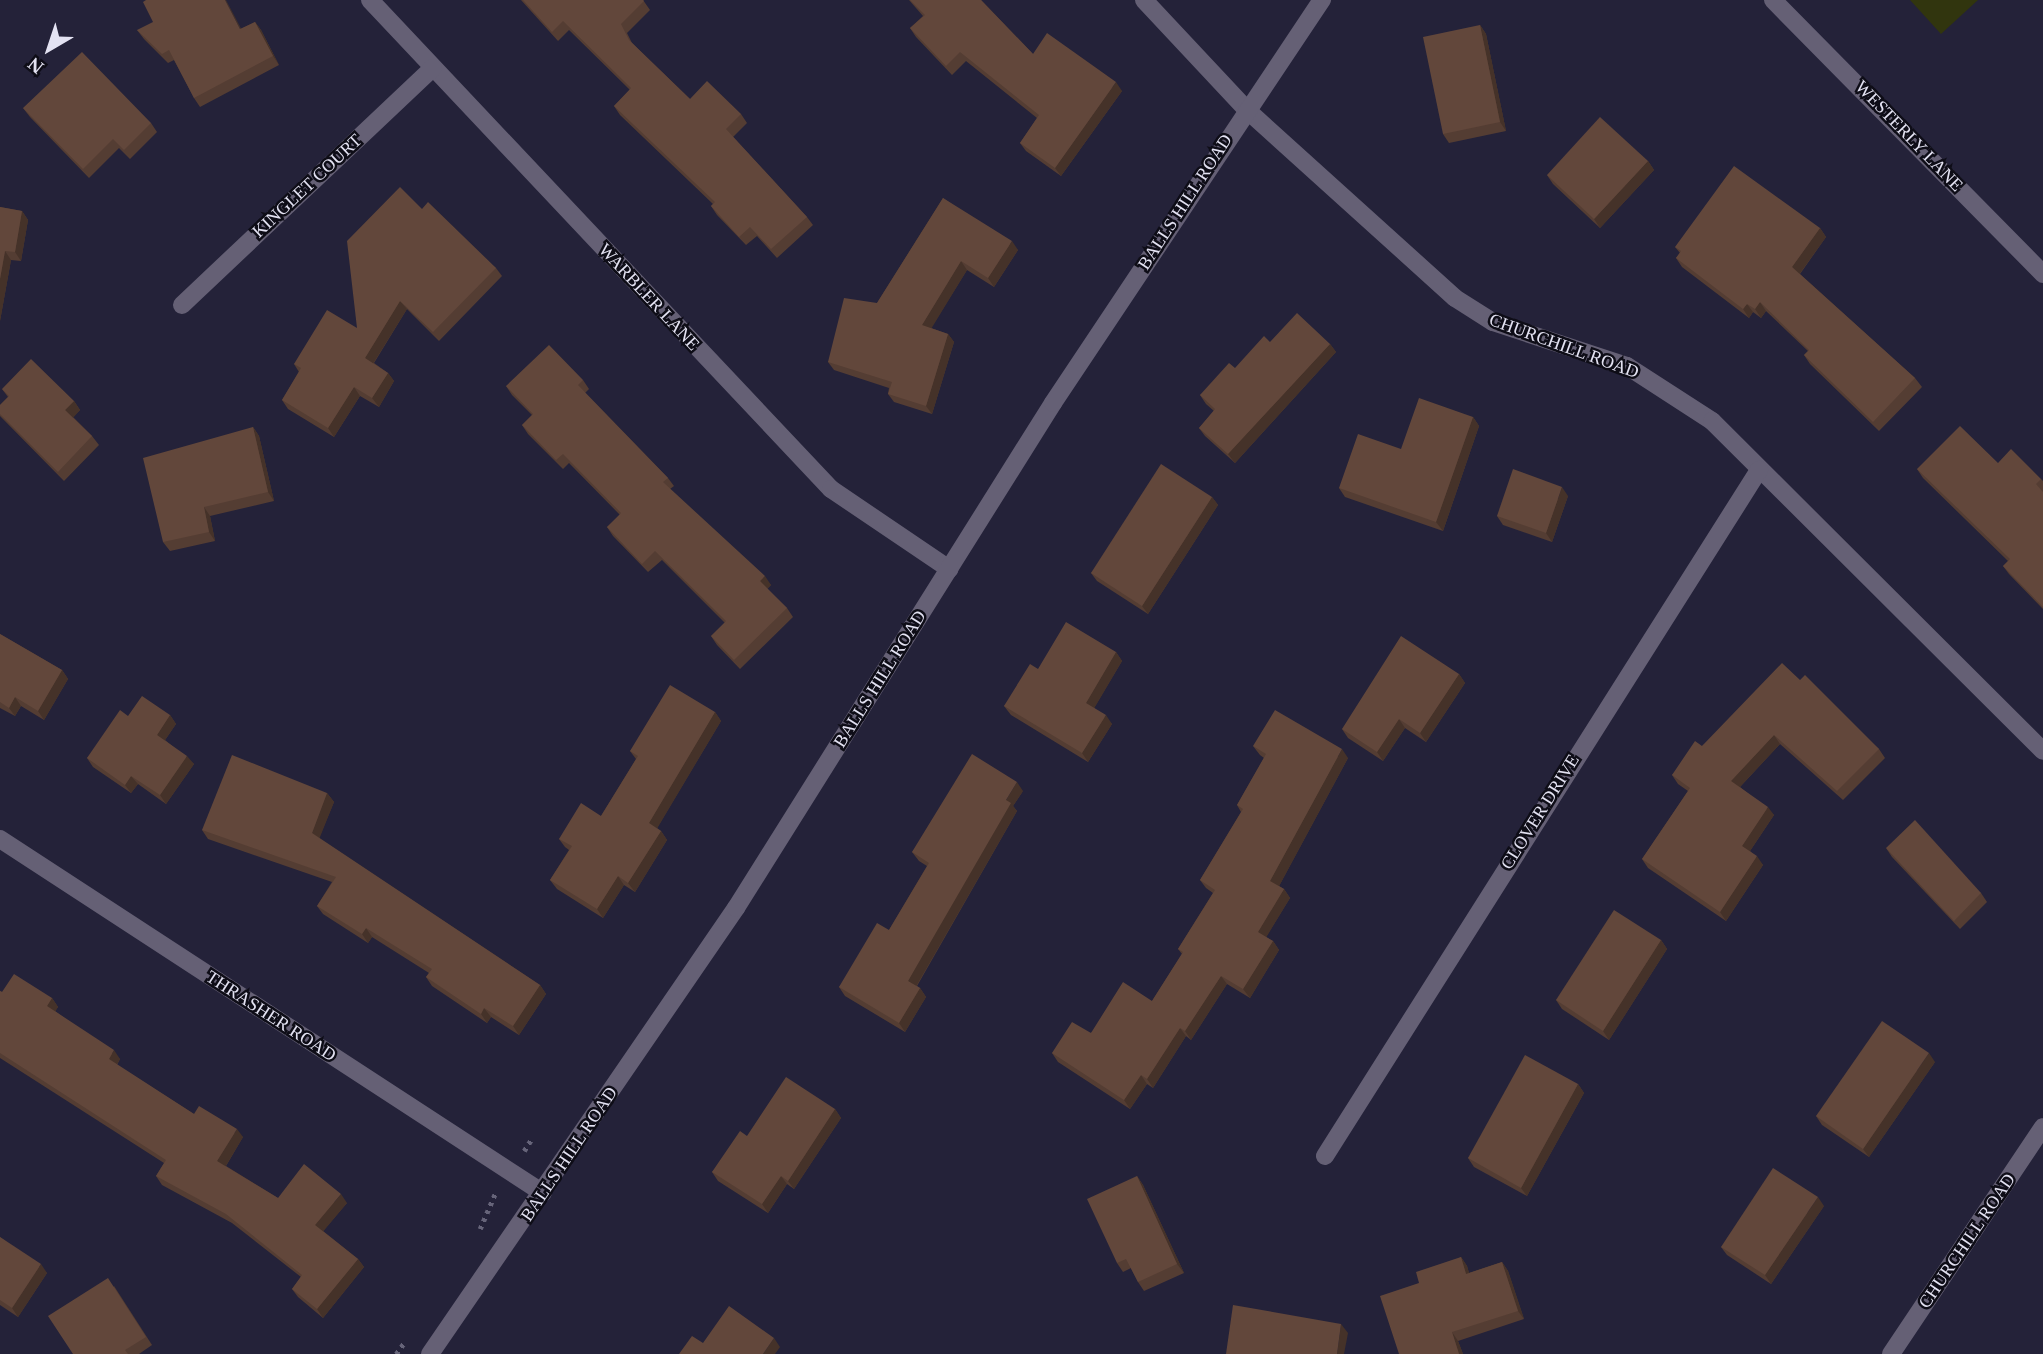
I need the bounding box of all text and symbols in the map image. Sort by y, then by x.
north arrow [14,14,84,84]
text: N [24,53,47,78]
street label: WESTERLY LANE [1850,76,1968,196]
street label: KINGLET COURT [248,130,366,242]
street label: BALLS HILL ROAD [1133,130,1237,274]
street label: WARBLER LANE [594,239,704,355]
street label: CHURCHILL ROAD [1486,309,1642,383]
street label: BALLS HILL ROAD [829,606,931,752]
street label: CLOVER DRIVE [1496,751,1584,873]
street label: THRASHER ROAD [202,966,340,1066]
street label: BALLS HILL ROAD [516,1082,622,1226]
street label: CHURCHILL ROAD [1914,1169,2020,1313]

